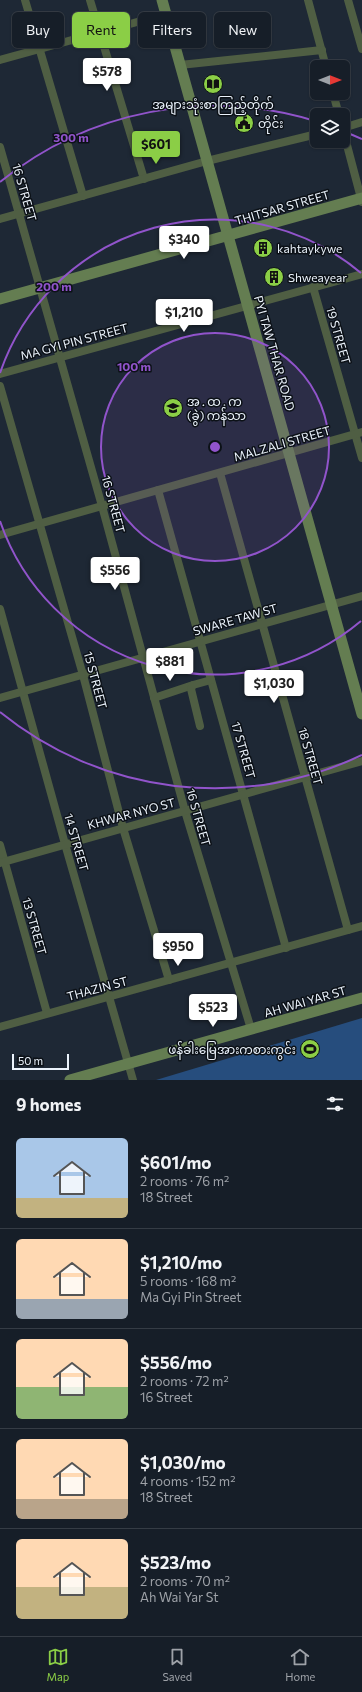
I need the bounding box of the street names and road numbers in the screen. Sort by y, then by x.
street label: 16 STREET [10,162,40,223]
street label: THITSAR STREET [233,187,331,227]
street label: PYI TAW THAR ROAD [252,294,298,412]
street label: 19 STREET [324,305,354,366]
street label: MA GYI PIN STREET [19,320,130,362]
street label: MALZALI STREET [232,422,332,464]
street label: 16 STREET [100,474,129,535]
street label: SWARE TAW ST [191,600,279,638]
street label: 15 STREET [82,650,110,711]
street label: 17 STREET [229,720,259,780]
street label: 18 STREET [296,726,326,787]
street label: 16 STREET [184,787,214,848]
street label: KHWAR NYO ST [86,794,177,831]
street label: 14 STREET [62,812,92,873]
street label: 13 STREET [20,896,50,956]
street label: THAZIN ST [65,973,129,1003]
street label: AH WAI YAR ST [262,982,348,1019]

